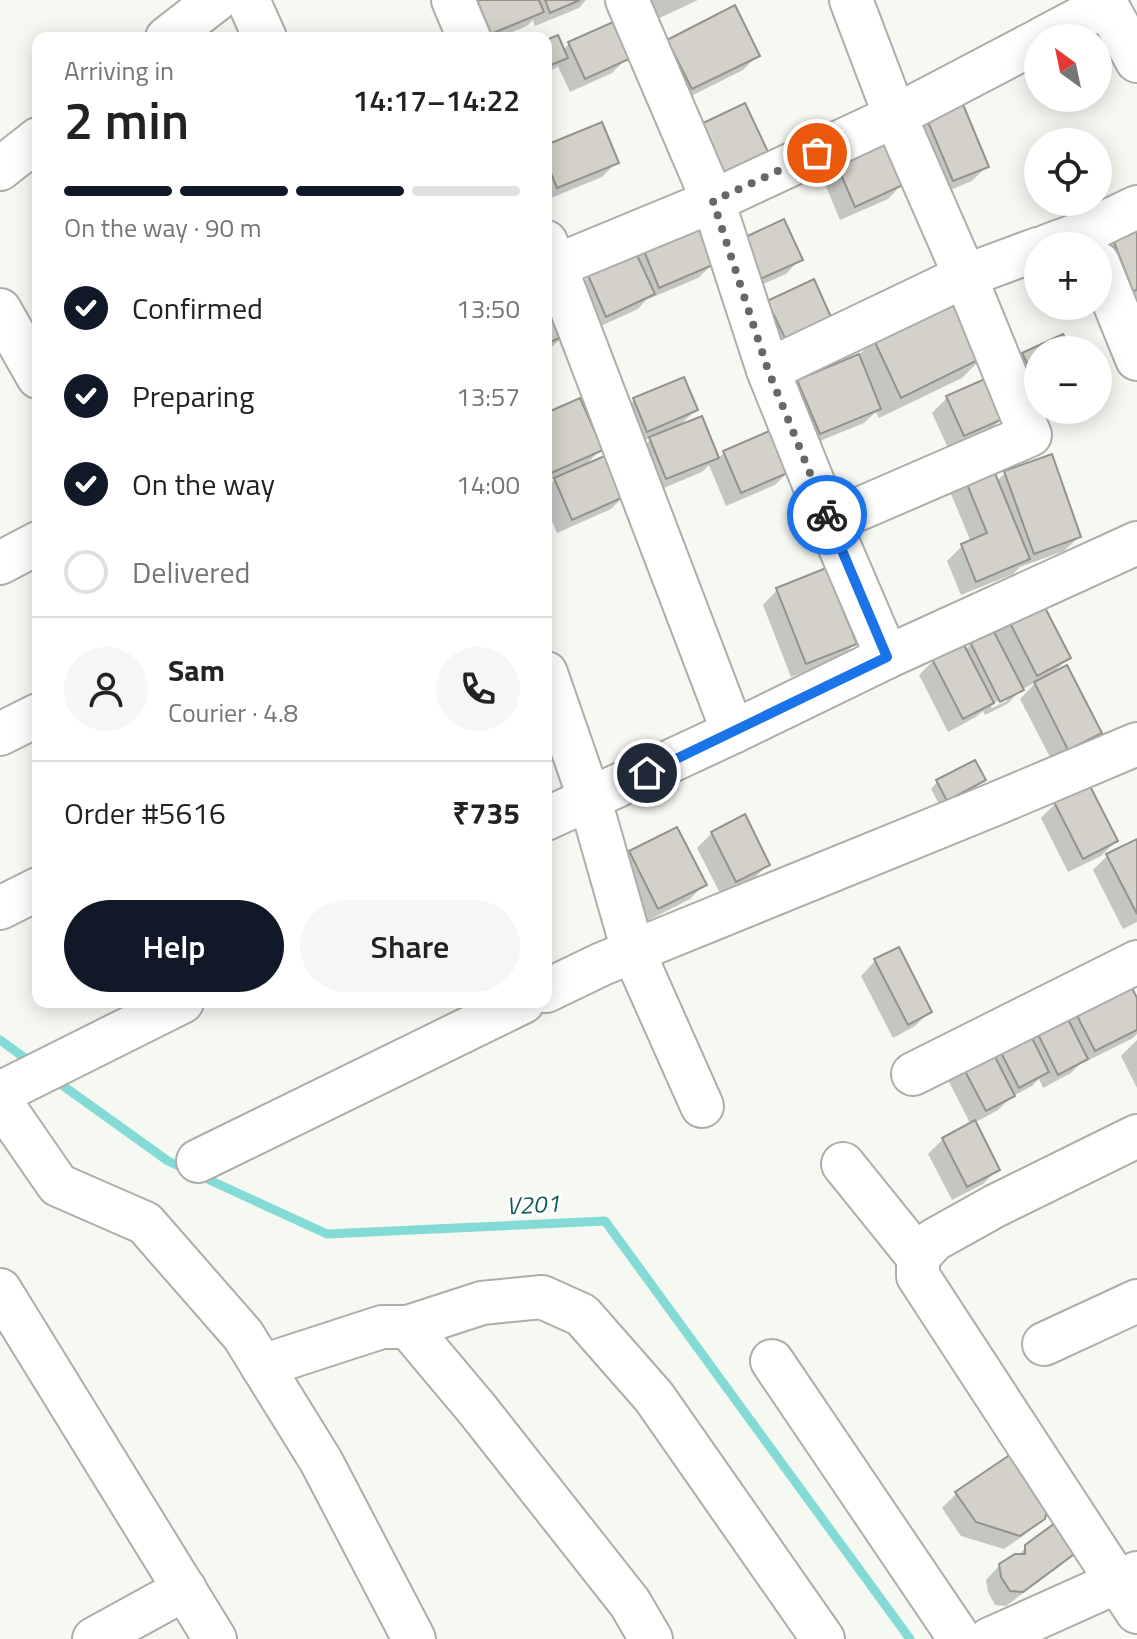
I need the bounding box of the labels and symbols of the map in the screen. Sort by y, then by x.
north arrow [1024,24,1112,112]
pin [783,119,851,187]
courier [787,475,867,555]
pin [613,739,681,807]
water label: V201 [505,1185,561,1223]

